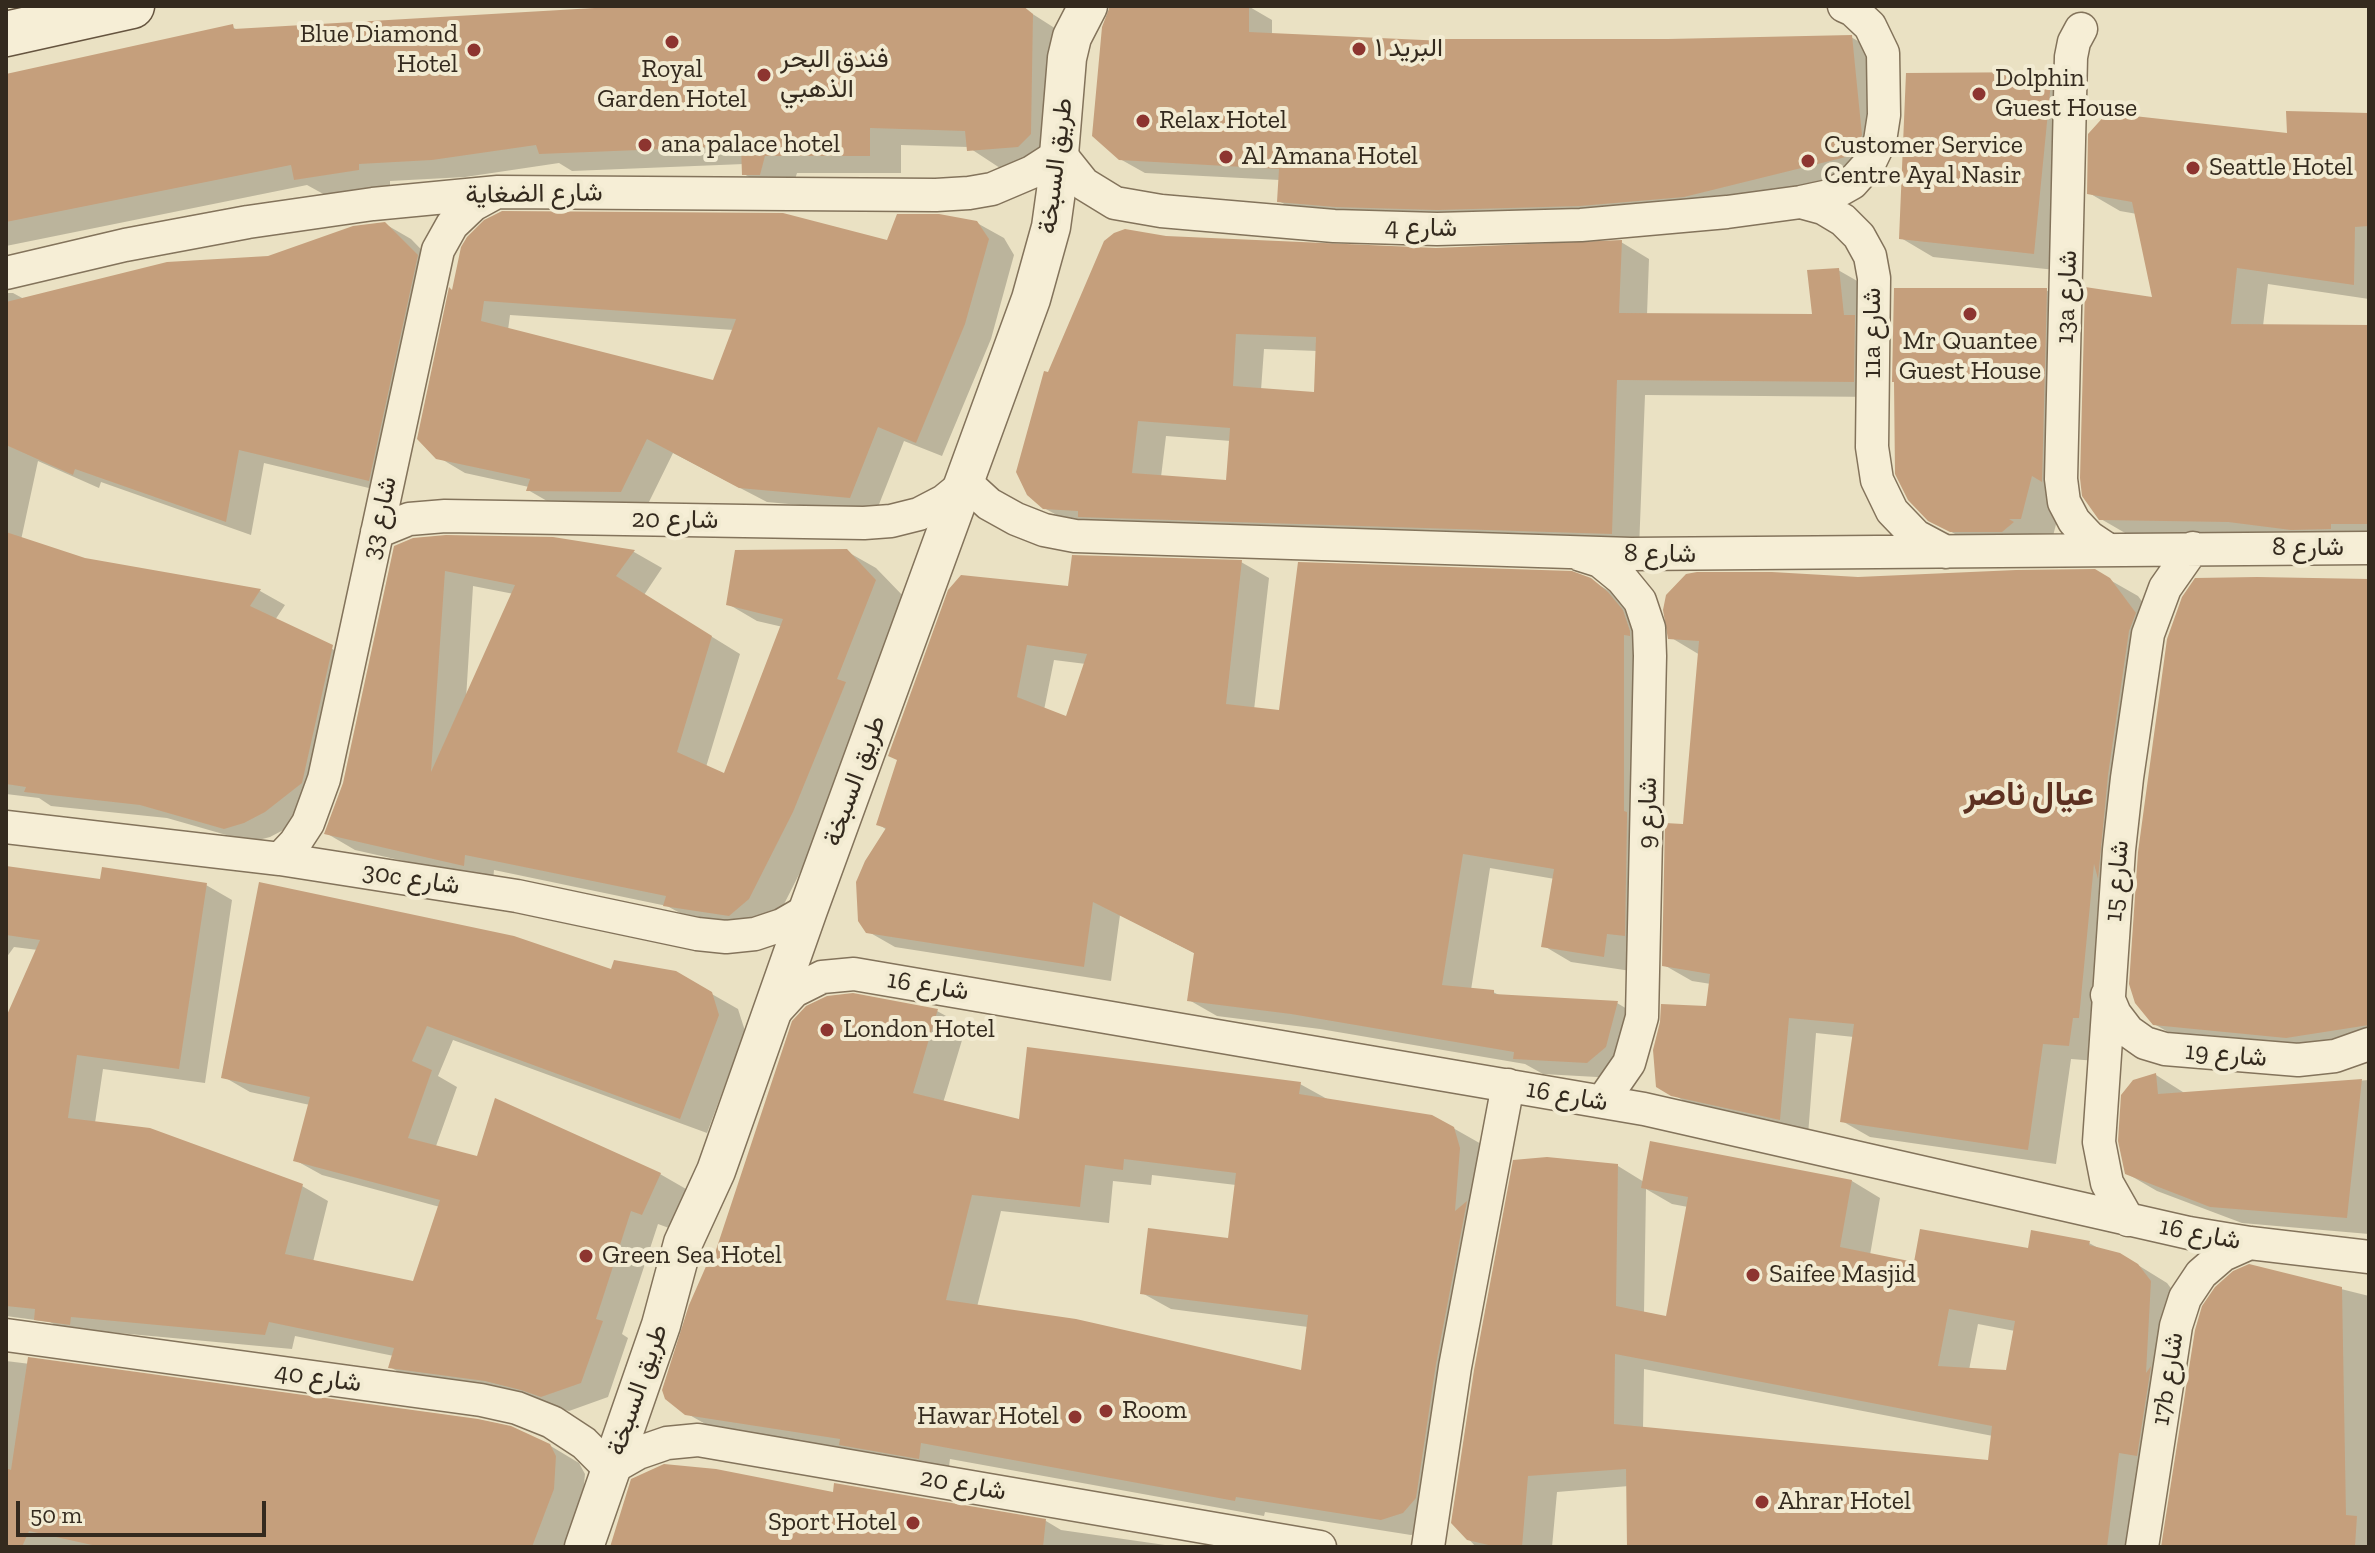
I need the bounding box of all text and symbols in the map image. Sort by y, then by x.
place label: Blue Diamond Hotel [300,19,458,80]
marker: Royal Garden Hotel [663,33,681,51]
place label: البريد ١ [1375,33,1443,65]
marker: البريد ١ [1350,40,1368,58]
marker: Blue Diamond Hotel [465,41,483,59]
place label: فندق البحر الذهبي [780,44,889,106]
place label: Royal Garden Hotel [597,54,747,116]
place label: Dolphin Guest House [1995,63,2137,124]
marker: فندق البحر الذهبي [755,66,773,84]
marker: Dolphin Guest House [1970,85,1988,103]
street label: طريق السبخة [1032,96,1080,236]
place label: Relax Hotel [1159,105,1287,137]
marker: Relax Hotel [1134,112,1152,130]
place label: ana palace hotel [661,129,840,161]
place label: Customer Service Centre Ayal Nasir [1824,130,2023,192]
marker: ana palace hotel [636,136,654,154]
place label: Al Amana Hotel [1242,141,1418,173]
marker: Al Amana Hotel [1217,148,1235,166]
marker: Customer Service Centre Ayal Nasir [1799,152,1817,170]
place label: Seattle Hotel [2209,152,2353,184]
marker: Seattle Hotel [2184,159,2202,177]
street label: شارع الضغاية [465,177,603,211]
street label: شارع 4 [1385,212,1457,244]
street label: 13a شارع [2050,250,2084,344]
street label: 11a شارع [1857,288,1889,378]
marker: Mr Quantee Guest House [1961,305,1979,323]
place label: Mr Quantee Guest House [1899,326,2041,388]
street label: شارع 33 [356,474,404,562]
street label: شارع 20 [631,504,719,536]
street label: شارع 8 [2272,532,2344,564]
street label: شارع 8 [1624,538,1696,570]
street label: طريق السبخة [817,711,893,851]
district label: عيال ناصر [1964,775,2094,815]
street label: شارع 9 [1632,777,1664,849]
street label: شارع 15 [2098,839,2136,923]
street label: 30c شارع [360,856,462,902]
street label: شارع 16 [885,964,971,1008]
place label: London Hotel [843,1014,995,1046]
marker: London Hotel [818,1021,836,1039]
street label: شارع 19 [2184,1036,2268,1074]
street label: شارع 16 [1524,1074,1610,1118]
street label: شارع 16 [2157,1211,2243,1257]
place label: Green Sea Hotel [602,1240,782,1272]
marker: Green Sea Hotel [577,1247,595,1265]
place label: Saifee Masjid [1769,1259,1916,1291]
marker: Saifee Masjid [1744,1266,1762,1284]
street label: طريق السبخة [601,1320,675,1460]
street label: 17b شارع [2145,1330,2191,1428]
street label: شارع 40 [273,1356,363,1400]
place label: Room [1122,1395,1187,1427]
place label: Hawar Hotel [917,1401,1059,1433]
marker: Room [1097,1402,1115,1420]
marker: Hawar Hotel [1066,1408,1084,1426]
street label: شارع 20 [918,1462,1008,1508]
scale bar [20,1485,270,1535]
place label: Ahrar Hotel [1778,1486,1911,1518]
marker: Ahrar Hotel [1753,1493,1771,1511]
text: 50 m [30,1500,82,1529]
place label: Sport Hotel [768,1507,897,1539]
marker: Sport Hotel [904,1514,922,1532]

